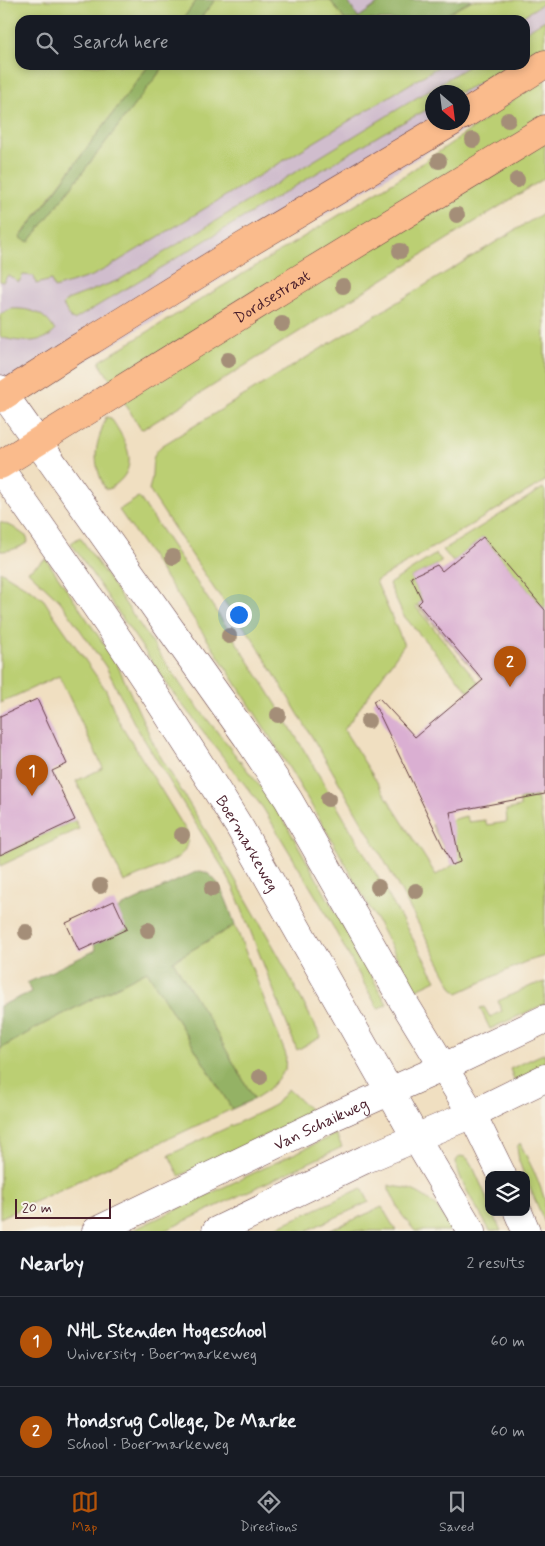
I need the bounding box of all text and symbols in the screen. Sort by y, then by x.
search box [15,15,530,70]
icon: search [33,29,61,57]
text: Search here [73,30,169,55]
north arrow [425,85,470,130]
street label: Dordsestraat [230,266,315,329]
your location [226,602,252,628]
pin: 2 [494,646,526,687]
pin: 1 [16,755,48,796]
street label: Boermarkeweg [210,792,283,896]
street label: Van Schaikweg [270,1093,372,1156]
map controls [485,1171,530,1216]
button: layers [485,1171,530,1216]
scale bar [15,1196,111,1219]
text: 20 m [22,1199,52,1217]
text: Nearby [20,1250,84,1278]
text: 2 results [467,1253,525,1274]
text: NHL Stenden Hogeschool [67,1319,267,1344]
text: 1 [32,1331,40,1352]
text: 60 m [491,1331,525,1352]
text: University · Boermarkeweg [67,1344,257,1365]
text: Hondsrug College, De Marke [67,1409,296,1434]
text: 2 [32,1421,40,1442]
text: 60 m [491,1421,525,1442]
text: School · Boermarkeweg [67,1434,229,1455]
tab: Map [71,1488,99,1536]
tab: Directions [240,1488,298,1536]
tab: Saved [439,1488,474,1536]

